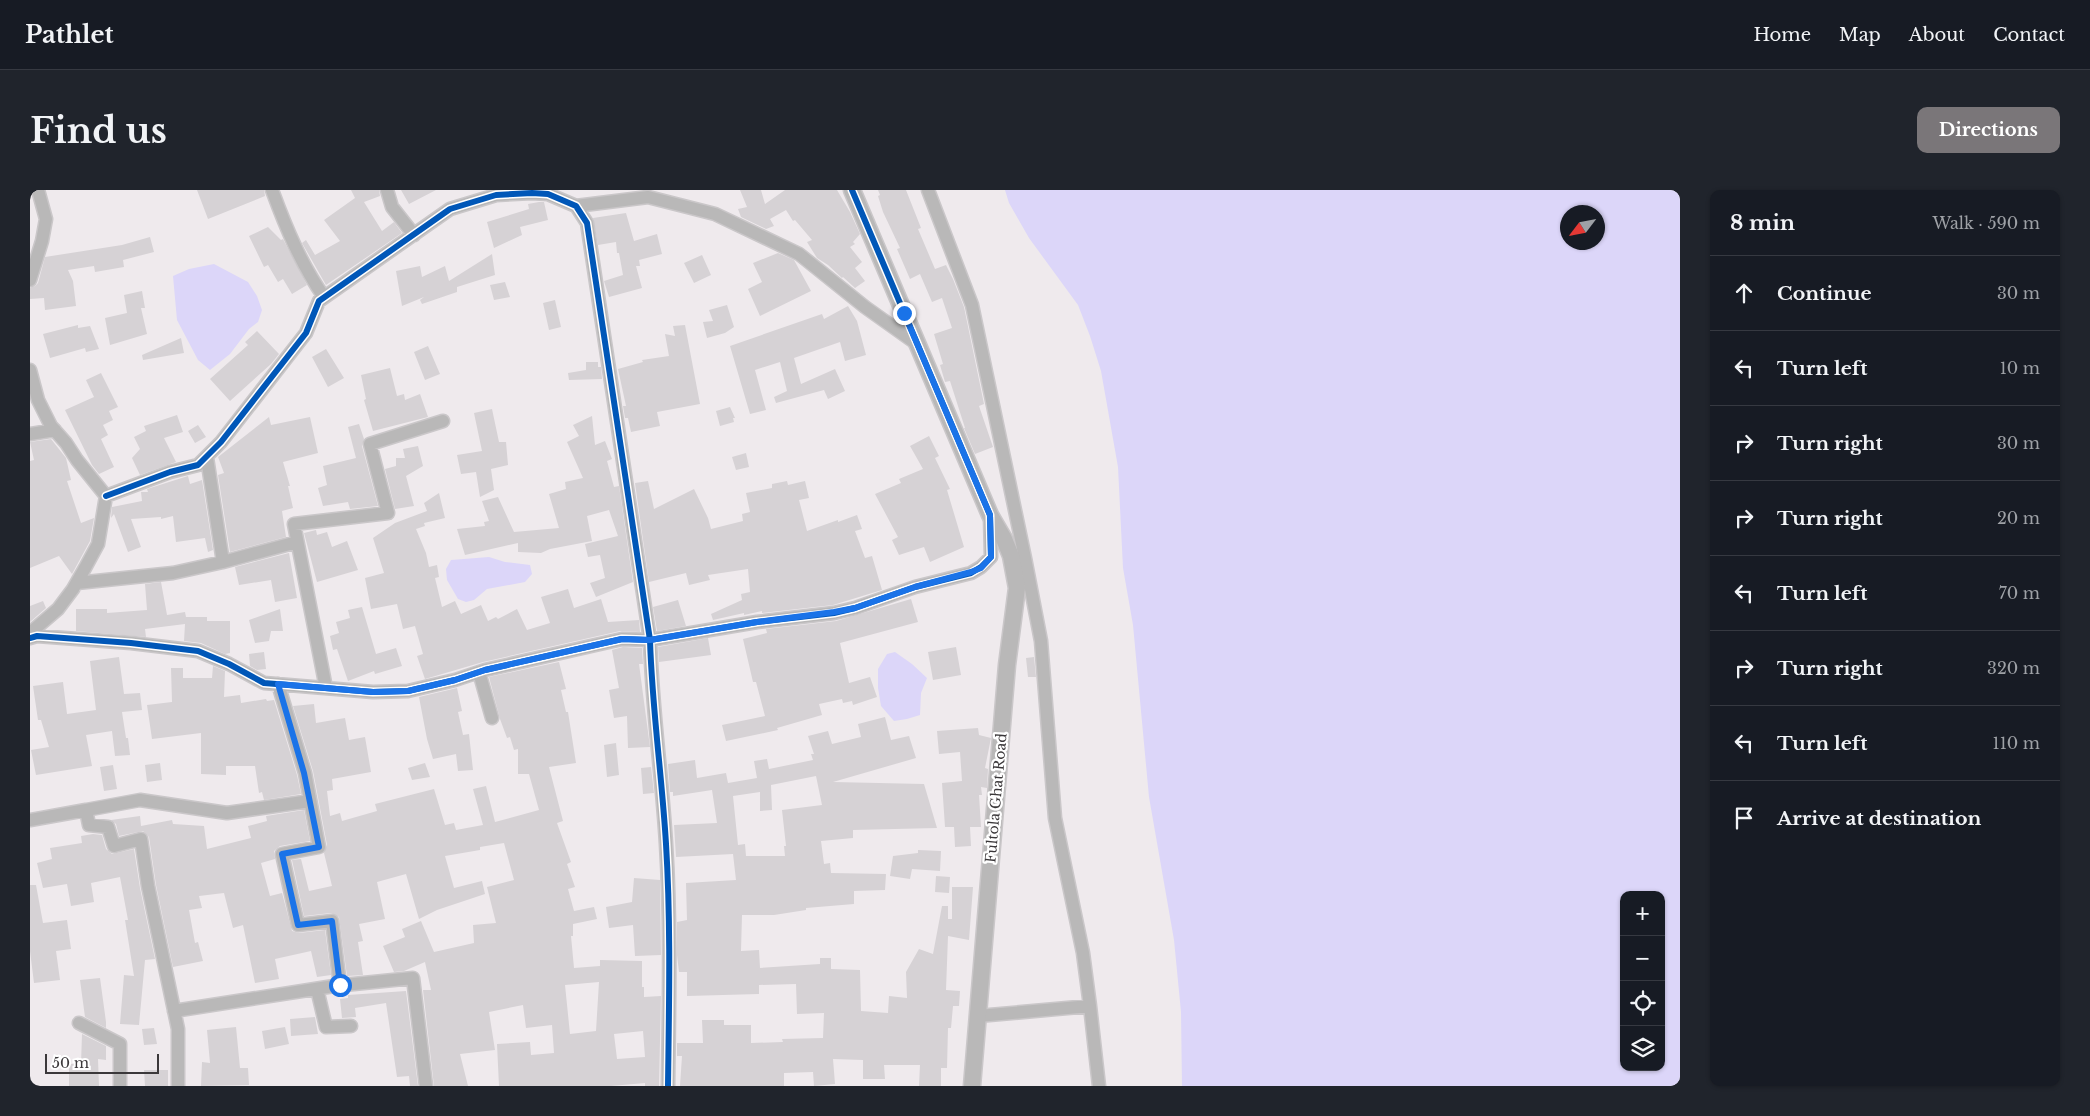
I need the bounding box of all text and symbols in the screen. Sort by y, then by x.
text: Pathlet [25,20,114,49]
text: Home [1753,24,1811,46]
text: Map [1839,24,1881,46]
text: About [1909,24,1965,46]
text: Contact [1993,24,2065,46]
button: Directions [1917,107,2060,153]
text: Find us [30,109,167,152]
north arrow [1560,205,1605,250]
text: 8 min [1730,210,1795,236]
text: Walk · 590 m [1933,213,2040,233]
icon: ahead [1730,279,1758,307]
text: Continue [1777,282,1872,305]
text: 30 m [1997,283,2040,303]
route end [893,302,916,325]
icon: left [1730,354,1758,382]
text: Turn left [1777,357,1868,380]
text: 10 m [2000,358,2040,378]
icon: right [1730,429,1758,457]
text: Turn right [1777,432,1883,455]
text: 30 m [1997,433,2040,453]
icon: right [1730,504,1758,532]
text: Turn right [1777,507,1883,530]
text: 20 m [1997,508,2040,528]
icon: left [1730,579,1758,607]
text: Turn left [1777,582,1868,605]
text: 70 m [1999,583,2040,603]
icon: right [1730,654,1758,682]
text: Turn right [1777,657,1883,680]
text: 320 m [1987,658,2040,678]
icon: left [1730,729,1758,757]
street label: Fultola Ghat Road [981,732,1011,864]
text: Turn left [1777,732,1868,755]
text: 110 m [1993,733,2040,753]
icon: arrive [1730,804,1758,832]
text: Arrive at destination [1777,807,1981,830]
map controls [1620,891,1665,1071]
button: + [1620,891,1665,936]
button: − [1620,936,1665,981]
route start [329,974,352,997]
button: locate [1620,981,1665,1026]
button: layers [1620,1026,1665,1071]
scale bar [45,1051,159,1074]
text: 50 m [52,1054,89,1072]

